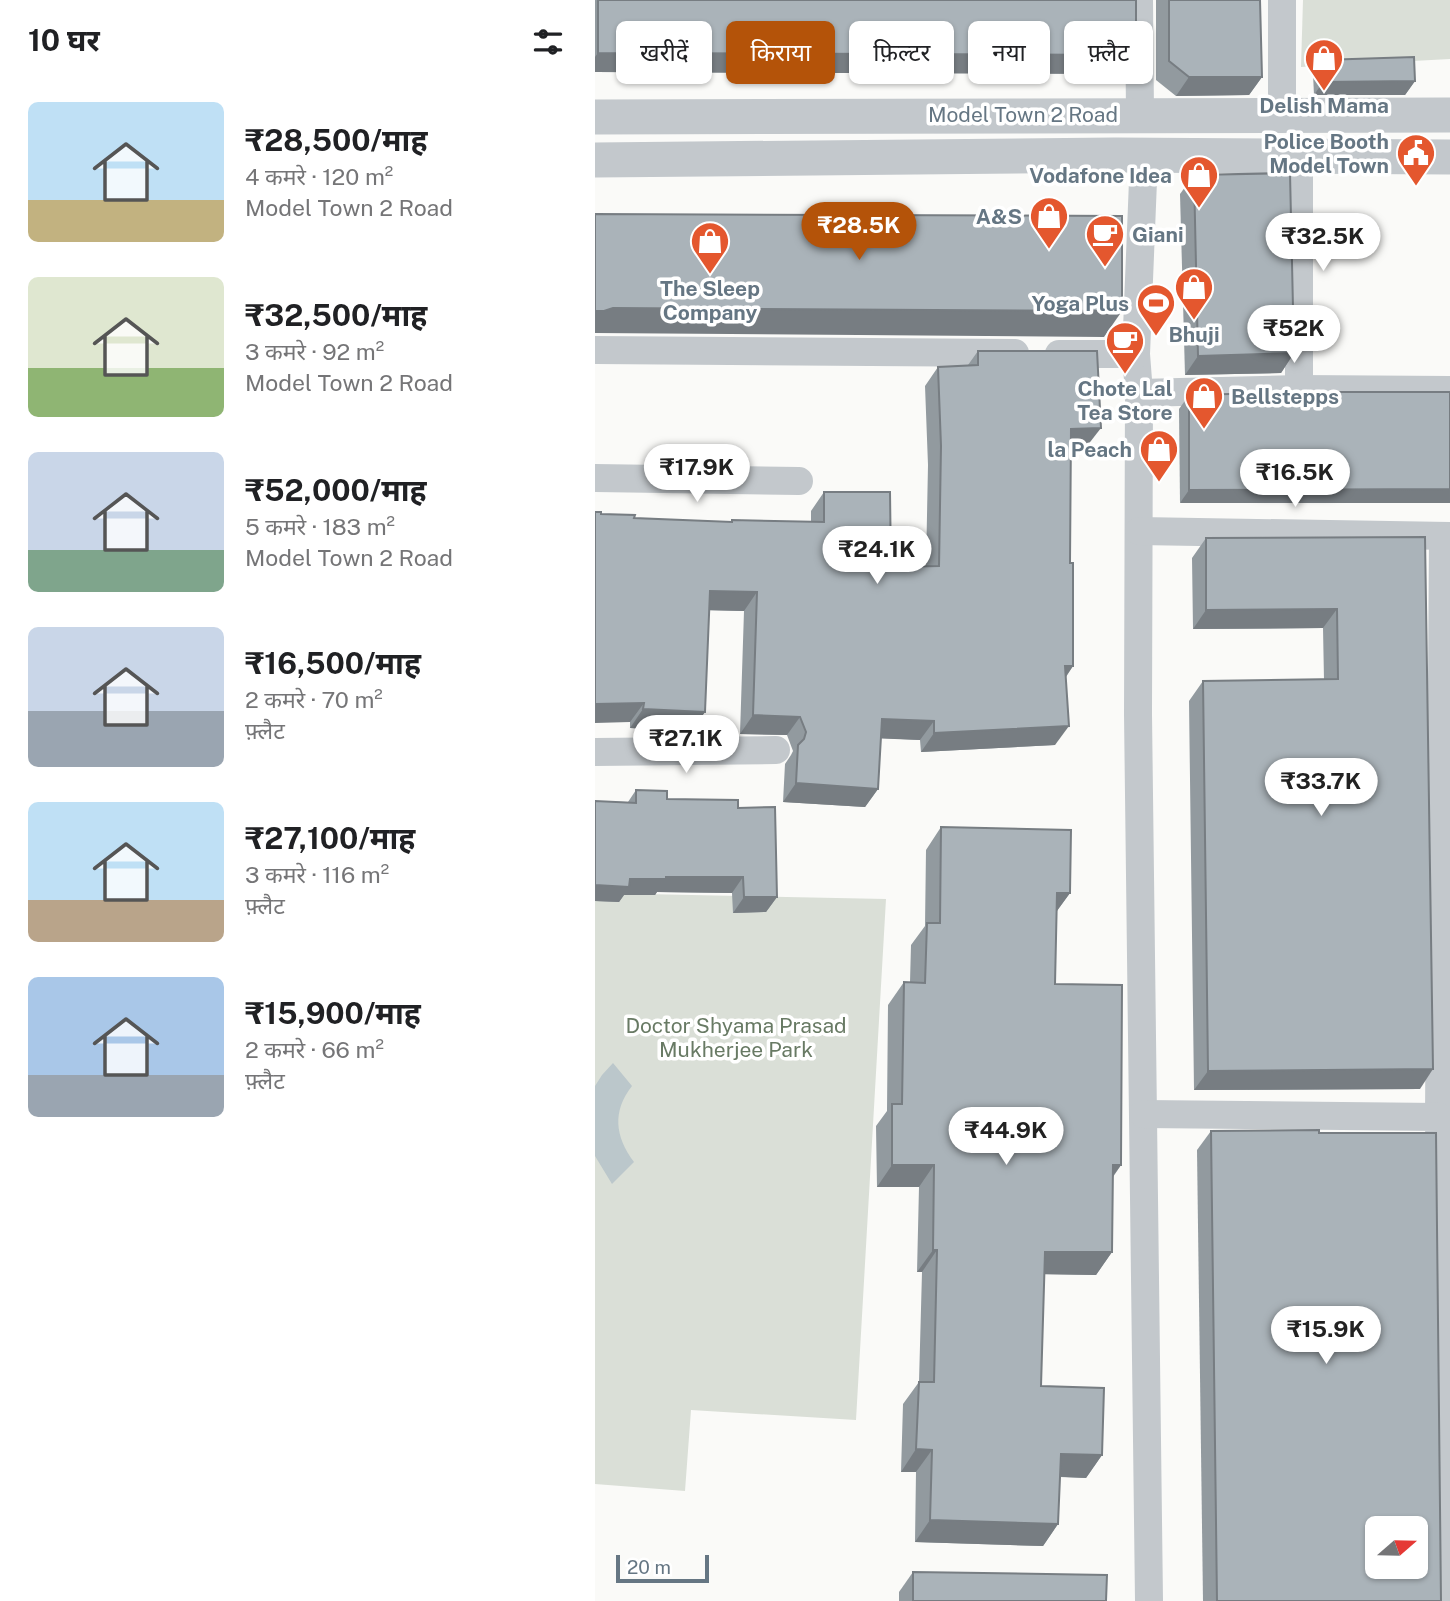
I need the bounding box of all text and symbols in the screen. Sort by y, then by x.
chip: खरीदें [616,21,712,84]
chip: किराया [726,21,835,84]
chip: फ़िल्टर [849,21,954,84]
chip: नया [968,21,1050,84]
chip: फ़्लैट [1064,21,1153,84]
text: 10 घर [28,22,100,58]
icon: filters [529,23,567,61]
shop icon: Delish Mama [1303,37,1345,92]
place label: Delish Mama [1259,93,1389,118]
street label: Model Town 2 Road [928,102,1118,127]
text: ₹28,500/माह [245,122,427,158]
place label: Police Booth Model Town [1263,129,1389,178]
icon: home [84,130,168,214]
public building icon: Police Booth Model Town [1395,132,1437,187]
shop icon: Vodafone Idea [1178,154,1220,209]
text: 4 कमरे · 120 m² [245,163,393,190]
place label: Vodafone Idea [1029,163,1172,188]
text: Model Town 2 Road [245,194,453,221]
shop icon: A&S [1028,195,1070,250]
pin: ₹28.5K [802,202,916,262]
place label: A&S [976,204,1022,229]
text: ₹28.5K [817,211,901,238]
cafe icon: Giani [1084,213,1126,268]
pin: ₹32.5K [1266,214,1380,273]
shop icon: The Sleep Company [689,220,731,275]
place label: Giani [1132,222,1184,247]
text: ₹32.5K [1282,222,1364,249]
shop icon: Bhuji [1173,266,1215,321]
place label: The Sleep Company [660,276,760,325]
sports icon: Yoga Plus [1135,282,1177,337]
place label: Yoga Plus [1032,291,1129,316]
text: ₹32,500/माह [245,297,427,333]
icon: home [84,305,168,389]
pin: ₹52K [1253,306,1335,365]
text: ₹52K [1263,314,1325,341]
cafe icon: Chote Lal Tea Store [1104,320,1146,375]
place label: Bhuji [1168,322,1220,347]
text: 3 कमरे · 92 m² [245,338,384,365]
text: Model Town 2 Road [245,369,453,396]
shop icon: Bellstepps [1183,375,1225,430]
place label: Chote Lal Tea Store [1077,376,1173,425]
place label: Bellstepps [1231,384,1339,409]
shop icon: la Peach [1138,428,1180,483]
place label: la Peach [1047,437,1132,462]
pin: ₹17.9K [640,444,754,504]
pin: ₹16.5K [1238,449,1352,509]
text: ₹17.9K [660,453,734,480]
text: ₹16.5K [1256,458,1334,485]
text: ₹52,000/माह [245,472,427,508]
icon: home [84,480,168,564]
text: 5 कमरे · 183 m² [245,513,395,540]
pin: ₹24.1K [820,526,934,586]
text: ₹24.1K [838,535,916,562]
text: Model Town 2 Road [245,544,453,571]
text: ₹16,500/माह [245,645,421,681]
icon: home [84,655,168,739]
text: 2 कमरे · 70 m² [245,686,383,713]
pin: ₹27.1K [629,716,743,775]
text: फ़्लैट [245,717,285,744]
text: ₹27.1K [649,724,723,751]
pin: ₹33.7K [1264,758,1378,818]
text: ₹33.7K [1281,767,1361,794]
text: ₹27,100/माह [245,820,415,856]
icon: home [84,830,168,914]
text: 3 कमरे · 116 m² [245,861,389,888]
text: फ़्लैट [245,892,285,919]
text: ₹15,900/माह [245,995,421,1031]
icon: home [84,1005,168,1089]
park label: Doctor Shyama Prasad Mukherjee Park [625,1013,847,1062]
text: 2 कमरे · 66 m² [245,1036,384,1063]
text: फ़्लैट [245,1067,285,1094]
pin: ₹44.9K [949,1108,1063,1167]
text: ₹44.9K [965,1116,1047,1143]
pin: ₹15.9K [1269,1306,1383,1366]
text: ₹15.9K [1287,1315,1365,1342]
north arrow [1365,1516,1428,1578]
map controls [1365,1516,1428,1579]
scale bar [616,1552,709,1584]
text: 20 m [627,1556,671,1578]

